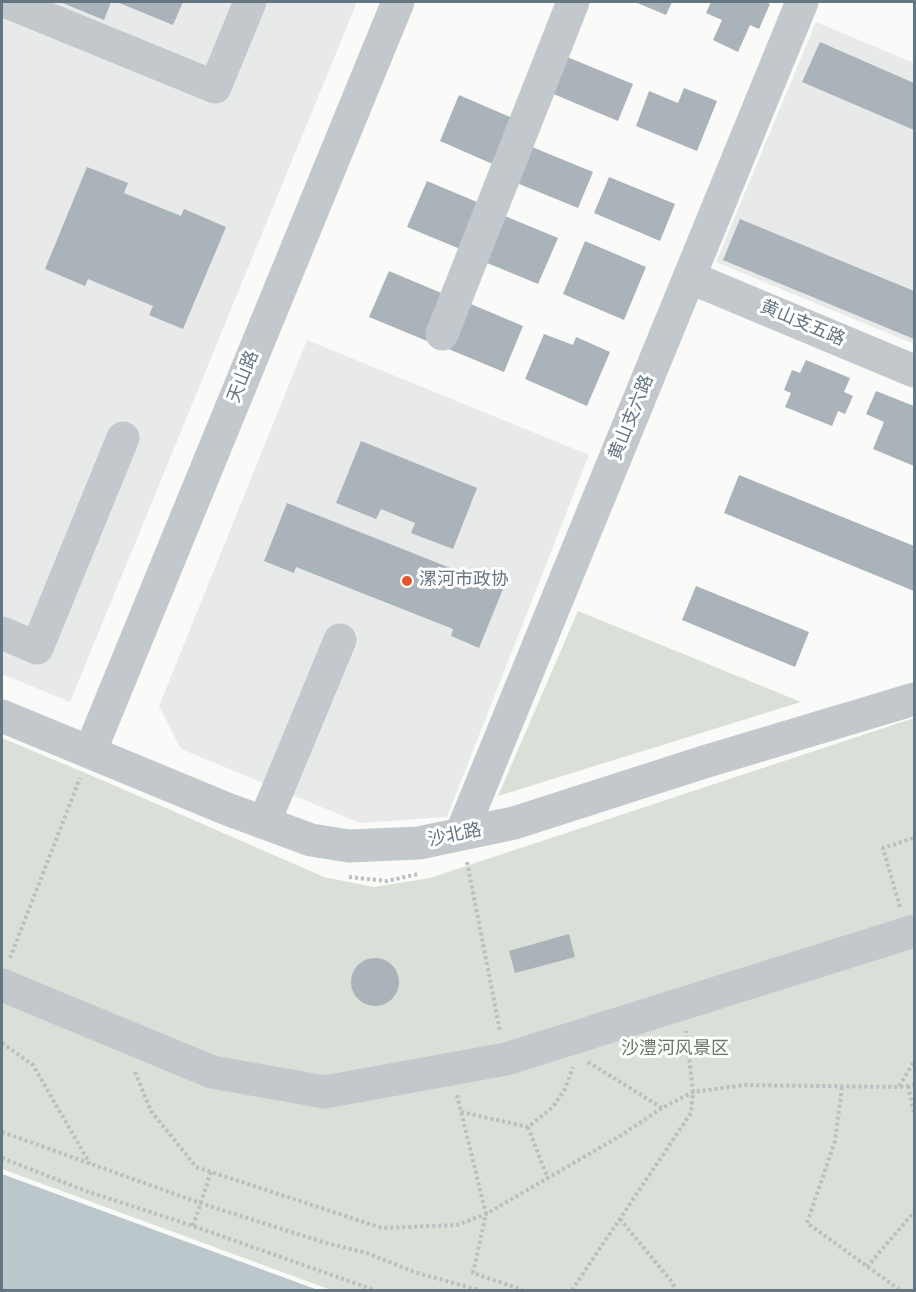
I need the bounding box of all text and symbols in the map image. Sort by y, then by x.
street label: 黄山支五路 [756,296,848,352]
street label: 天山路 [224,348,264,406]
street label: 黄山支六路 [605,372,659,464]
place label: 漯河市政协 [419,570,509,592]
marker: 漯河市政协 [400,574,414,588]
street label: 沙北路 [426,820,484,852]
park label: 沙澧河风景区 [621,1039,729,1061]

